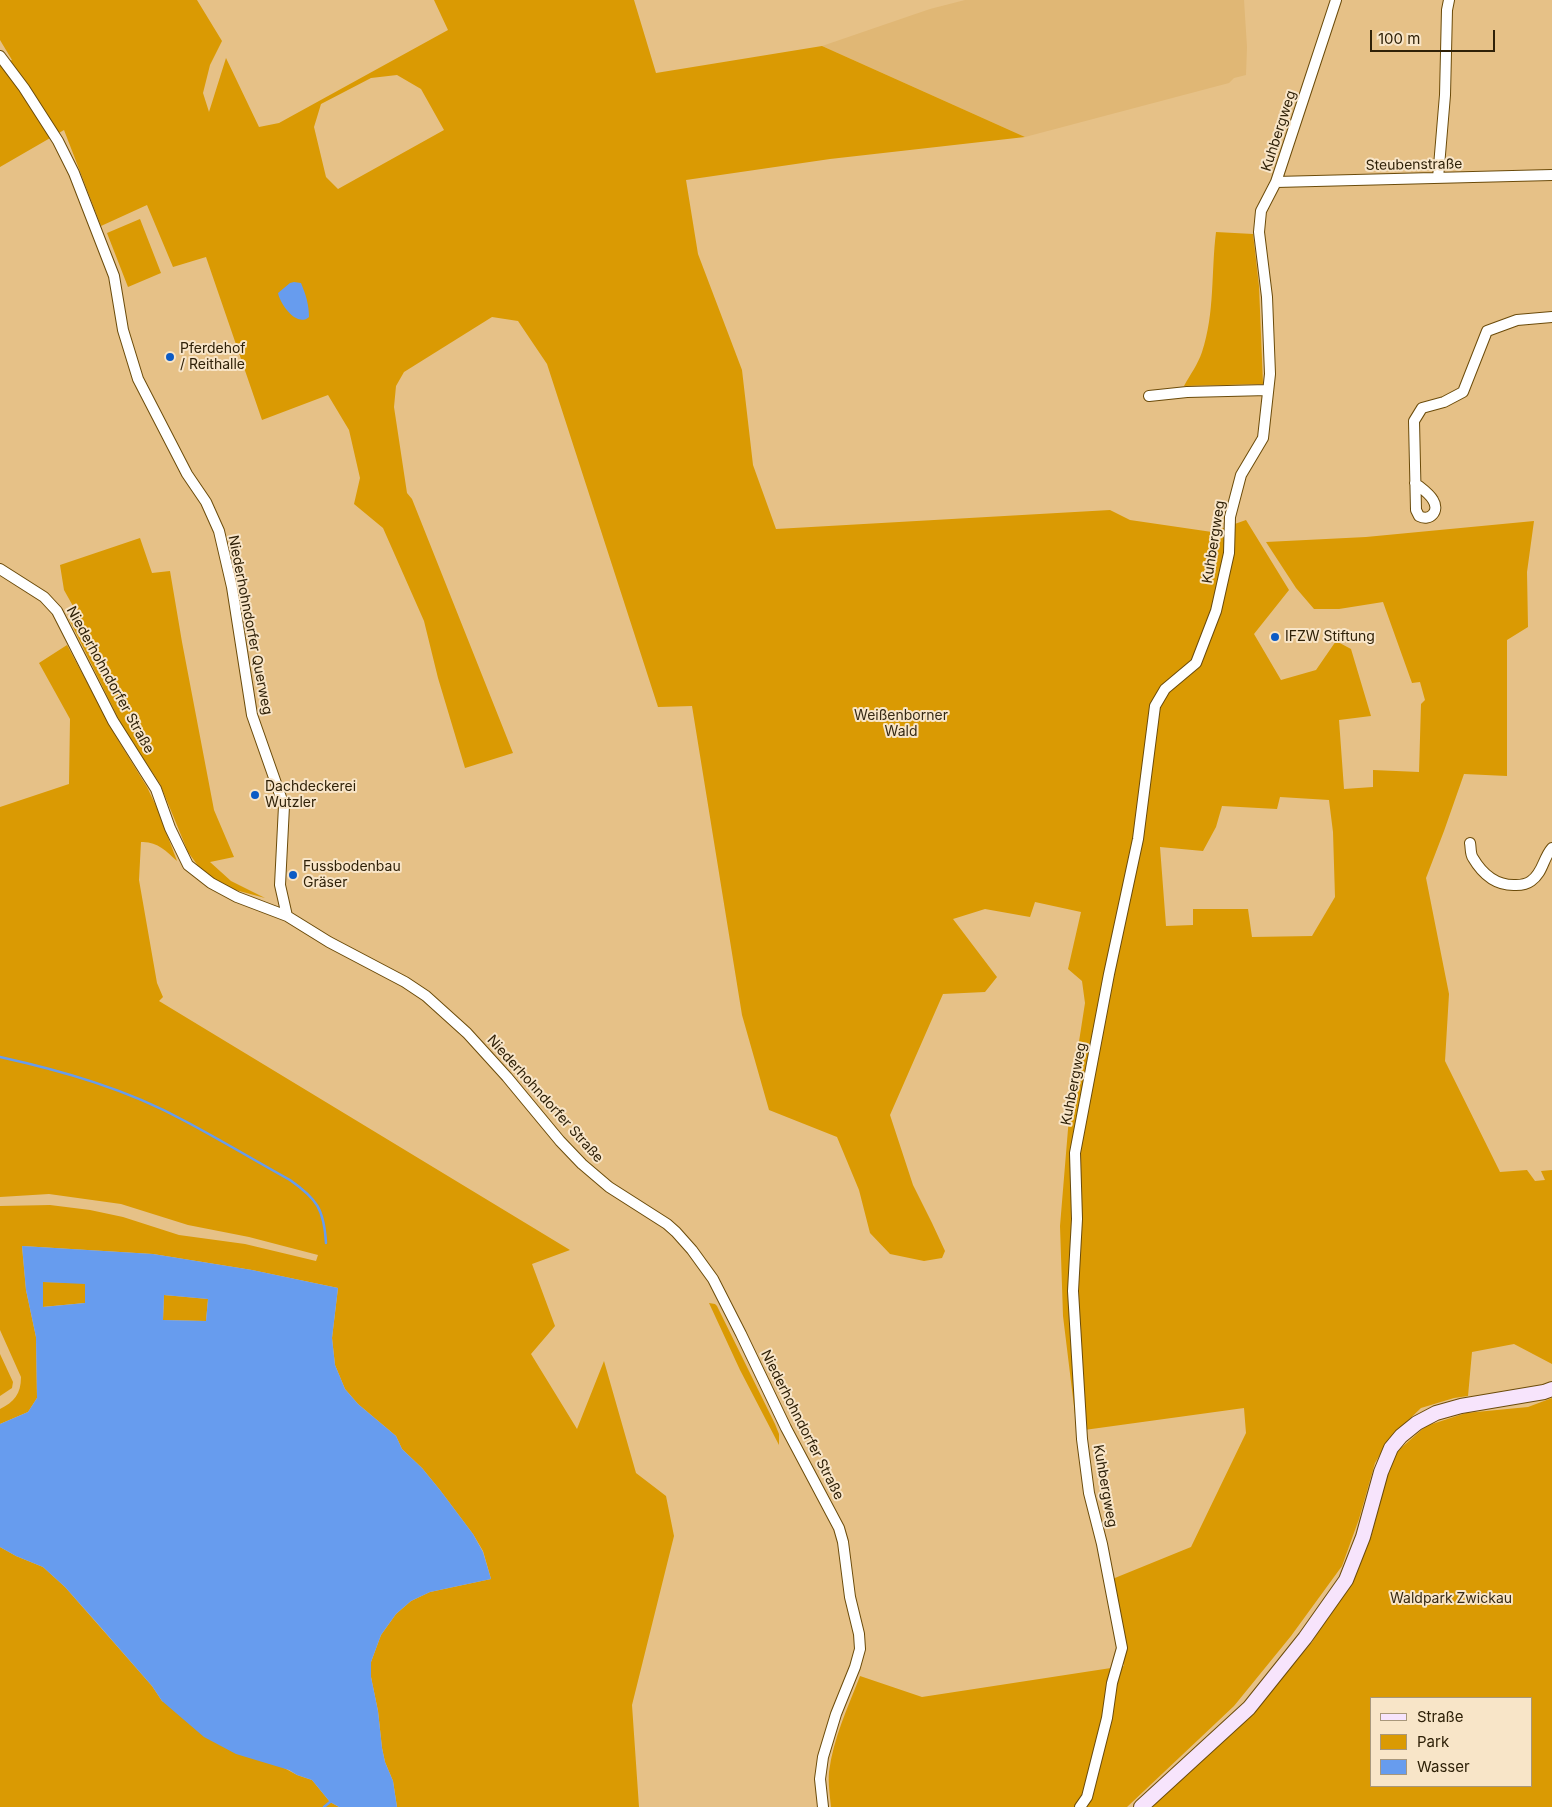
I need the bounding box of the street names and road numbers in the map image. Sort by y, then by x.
street label: Kuhbergweg [1258,89,1300,173]
street label: Steubenstraße [1365,156,1463,174]
street label: Kuhbergweg [1199,499,1229,585]
street label: Niederhohndorfer Querweg [224,534,276,716]
street label: Niederhohndorfer Straße [63,603,157,757]
street label: Niederhohndorfer Straße [483,1032,607,1166]
street label: Kuhbergweg [1058,1041,1090,1127]
street label: Niederhohndorfer Straße [757,1347,847,1503]
street label: Kuhbergweg [1089,1443,1121,1529]

